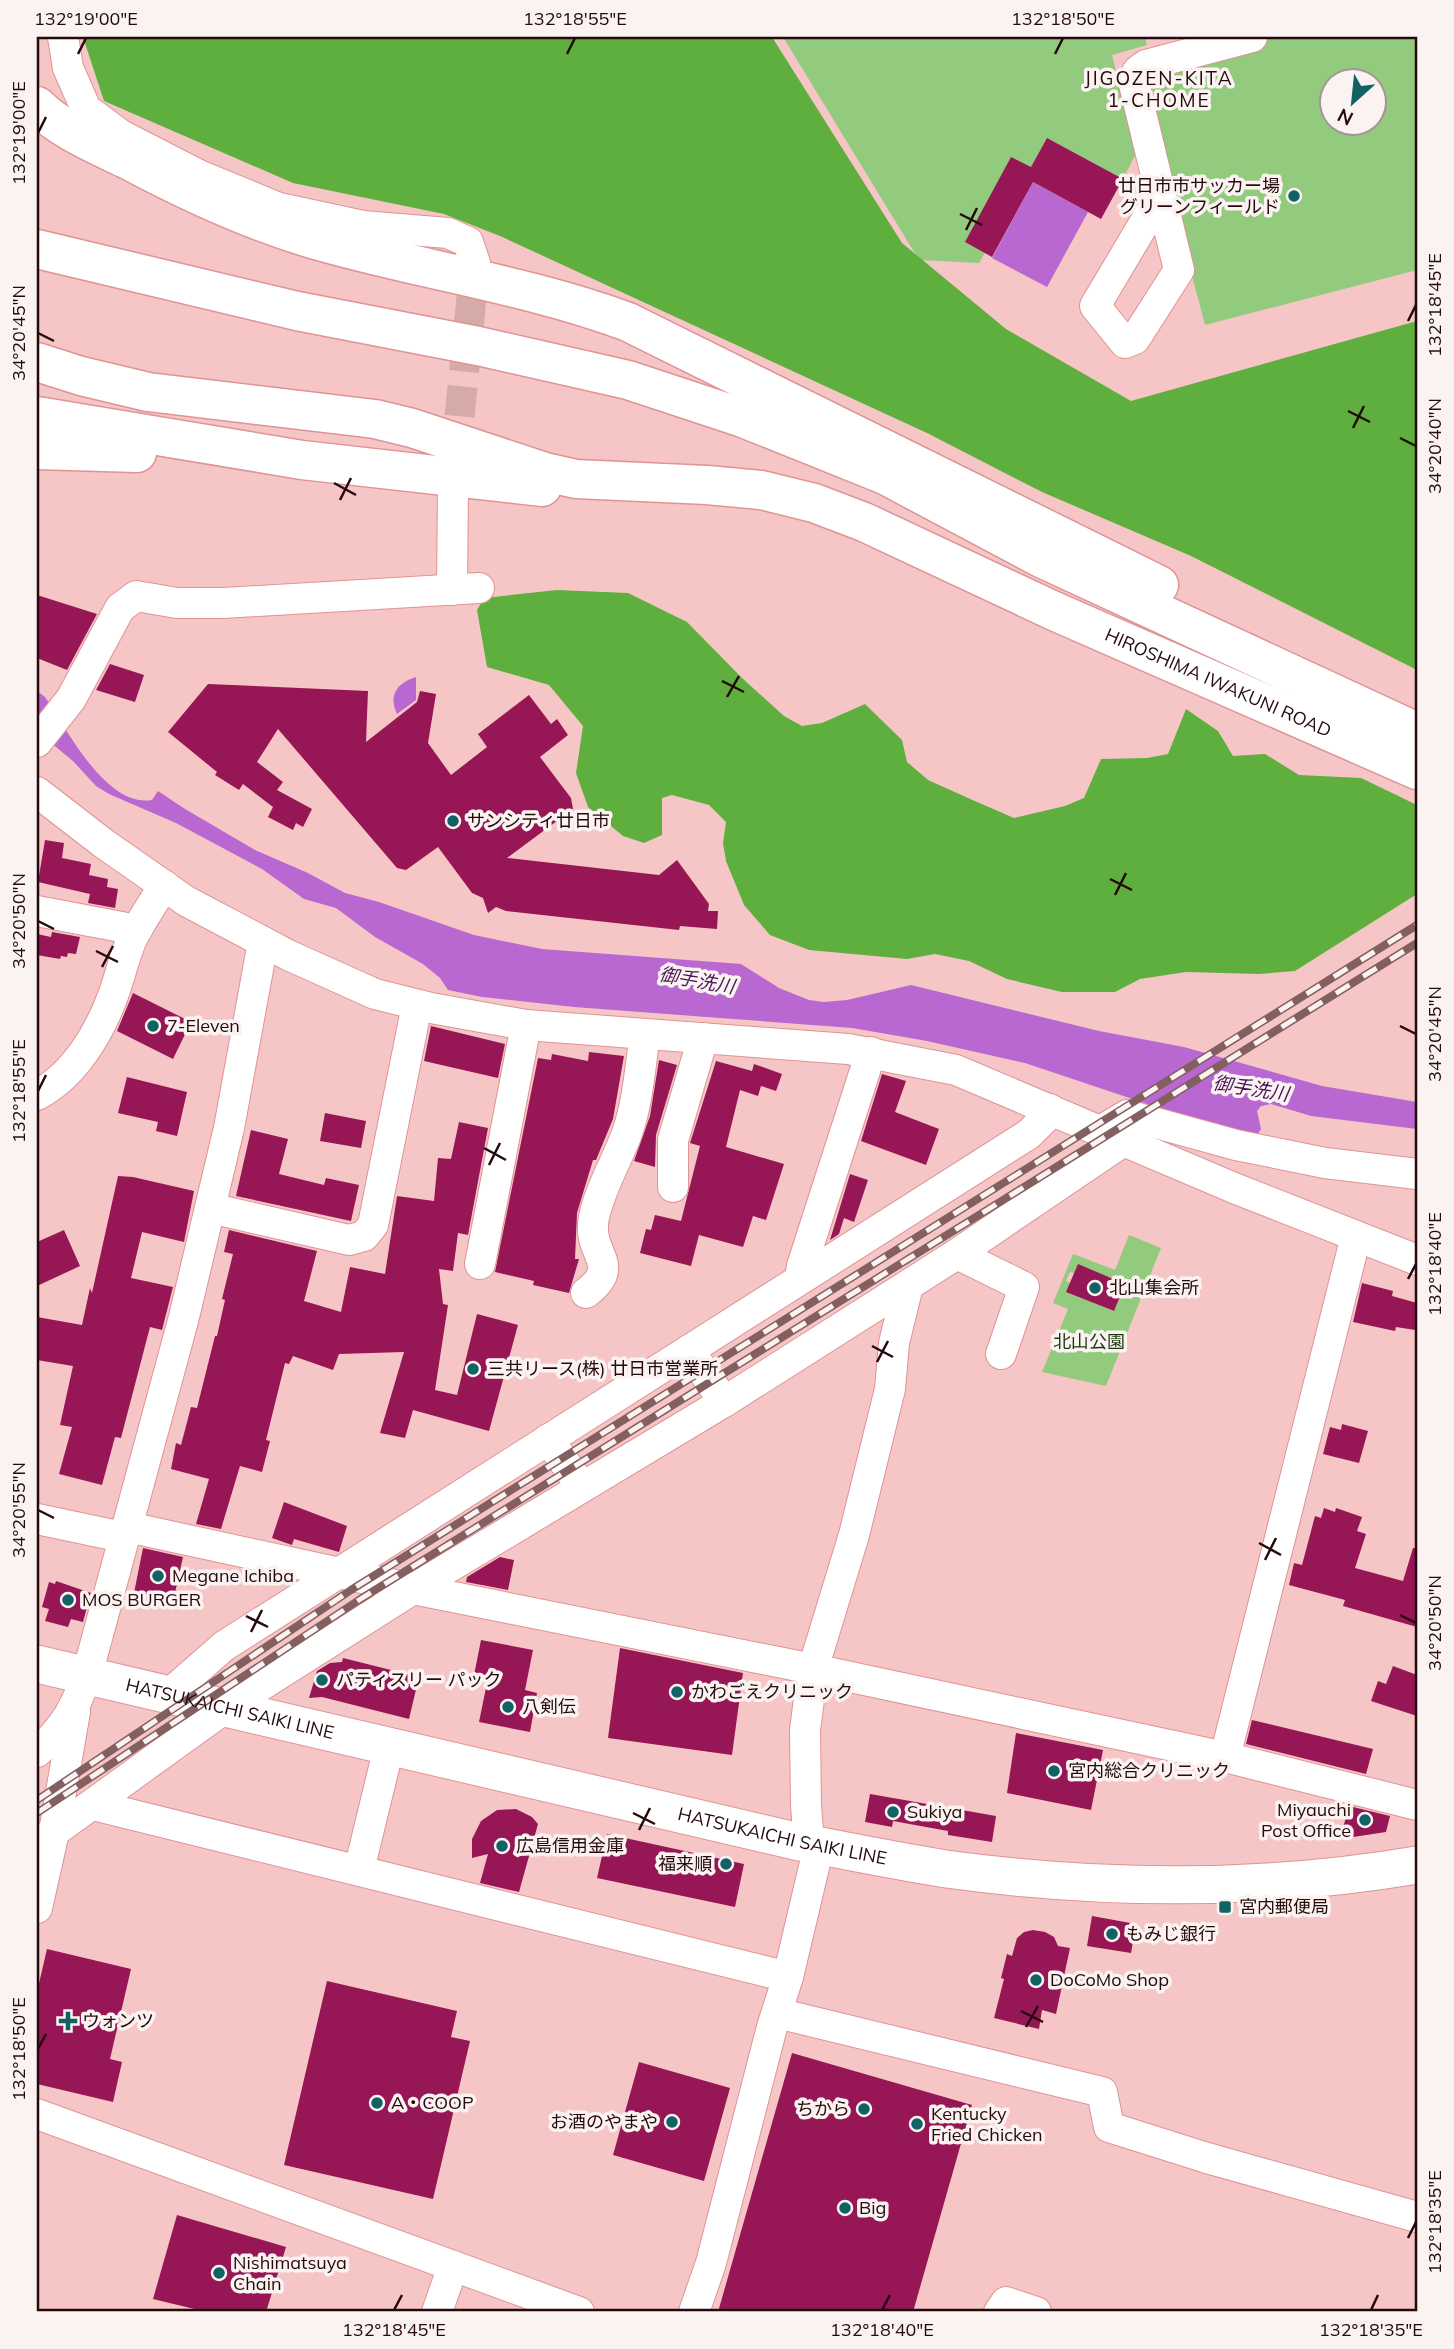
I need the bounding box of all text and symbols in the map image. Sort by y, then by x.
text: 132°19'00"E [34,7,138,30]
text: 132°18'55"E [523,7,627,30]
text: 132°18'50"E [1011,7,1115,30]
district label: JIGOZEN-KITA 1-CHOME [1084,66,1234,112]
north arrow [1318,66,1388,136]
text: 132°19'00"E [7,81,30,185]
text: N [1333,103,1357,131]
place label: 廿日市市サッカー場 グリーンフィールド [1118,174,1280,218]
marker: 廿日市市サッカー場 グリーンフィールド [1286,188,1302,204]
text: 132°18'45"E [1423,253,1446,357]
text: 34°20'45"N [7,285,30,381]
text: 34°20'40"N [1423,398,1446,494]
street label: HIROSHIMA IWAKUNI ROAD [1102,623,1335,742]
place label: サンシティ廿日市 [467,809,610,832]
marker: サンシティ廿日市 [445,813,461,829]
text: 34°20'50"N [7,873,30,969]
water label: 御手洗川 [657,962,738,999]
text: 34°20'45"N [1423,986,1446,1082]
place label: 7-Eleven [167,1014,240,1037]
marker: 7-Eleven [145,1018,161,1034]
text: 132°18'55"E [7,1039,30,1143]
water label: 御手洗川 [1212,1070,1292,1106]
text: 132°18'40"E [1423,1212,1446,1316]
place label: 北山集会所 [1109,1276,1199,1299]
marker: 北山集会所 [1087,1280,1103,1296]
park label: 北山公園 [1053,1330,1125,1353]
place label: 三共リース(株) 廿日市営業所 [487,1357,718,1380]
marker: 三共リース(株) 廿日市営業所 [465,1361,481,1377]
text: 34°20'55"N [7,1462,30,1558]
place label: Megane Ichiba [172,1564,294,1587]
marker: Megane Ichiba [150,1568,166,1584]
text: 34°20'50"N [1423,1575,1446,1671]
place label: MOS BURGER [82,1588,201,1611]
marker: MOS BURGER [60,1592,76,1608]
place label: パティスリー パック [336,1668,502,1691]
marker: パティスリー パック [314,1672,330,1688]
street label: HATSUKAICHI SAIKI LINE [124,1673,336,1744]
place label: かわごえクリニック [691,1680,853,1703]
marker: かわごえクリニック [669,1684,685,1700]
place label: 八剣伝 [522,1695,576,1718]
marker: 八剣伝 [500,1699,516,1715]
place label: 宮内総合クリニック [1068,1759,1230,1782]
marker: 宮内総合クリニック [1046,1763,1062,1779]
place label: Miyauchi Post Office [1261,1798,1351,1842]
place label: Sukiya [907,1800,962,1823]
street label: HATSUKAICHI SAIKI LINE [676,1802,889,1870]
marker: Sukiya [885,1804,901,1820]
marker: Miyauchi Post Office [1357,1812,1373,1828]
place label: 広島信用金庫 [516,1834,624,1857]
marker: 広島信用金庫 [494,1838,510,1854]
place label: 福来順 [658,1852,712,1875]
marker: 福来順 [718,1856,734,1872]
place label: 宮内郵便局 [1239,1895,1329,1918]
marker: 宮内郵便局 [1217,1899,1233,1915]
place label: もみじ銀行 [1126,1922,1216,1945]
marker: もみじ銀行 [1104,1926,1120,1942]
place label: DoCoMo Shop [1050,1968,1169,1991]
marker: DoCoMo Shop [1028,1972,1044,1988]
text: 132°18'50"E [7,1997,30,2101]
place label: ウォンツ [82,2009,154,2032]
marker: ウォンツ [60,2013,76,2029]
place label: A・COOP [391,2091,474,2114]
marker: A・COOP [369,2095,385,2111]
place label: ちから [796,2097,850,2120]
marker: ちから [856,2101,872,2117]
place label: Kentucky Fried Chicken [931,2102,1042,2146]
place label: お酒のやまや [550,2110,658,2133]
marker: お酒のやまや [664,2114,680,2130]
marker: Kentucky Fried Chicken [909,2116,925,2132]
text: 132°18'35"E [1423,2170,1446,2274]
place label: Big [859,2196,886,2219]
marker: Big [837,2200,853,2216]
place label: Nishimatsuya Chain [233,2251,347,2295]
marker: Nishimatsuya Chain [211,2265,227,2281]
text: 132°18'45"E [342,2318,446,2341]
text: 132°18'40"E [830,2318,934,2341]
text: 132°18'35"E [1319,2318,1423,2341]

